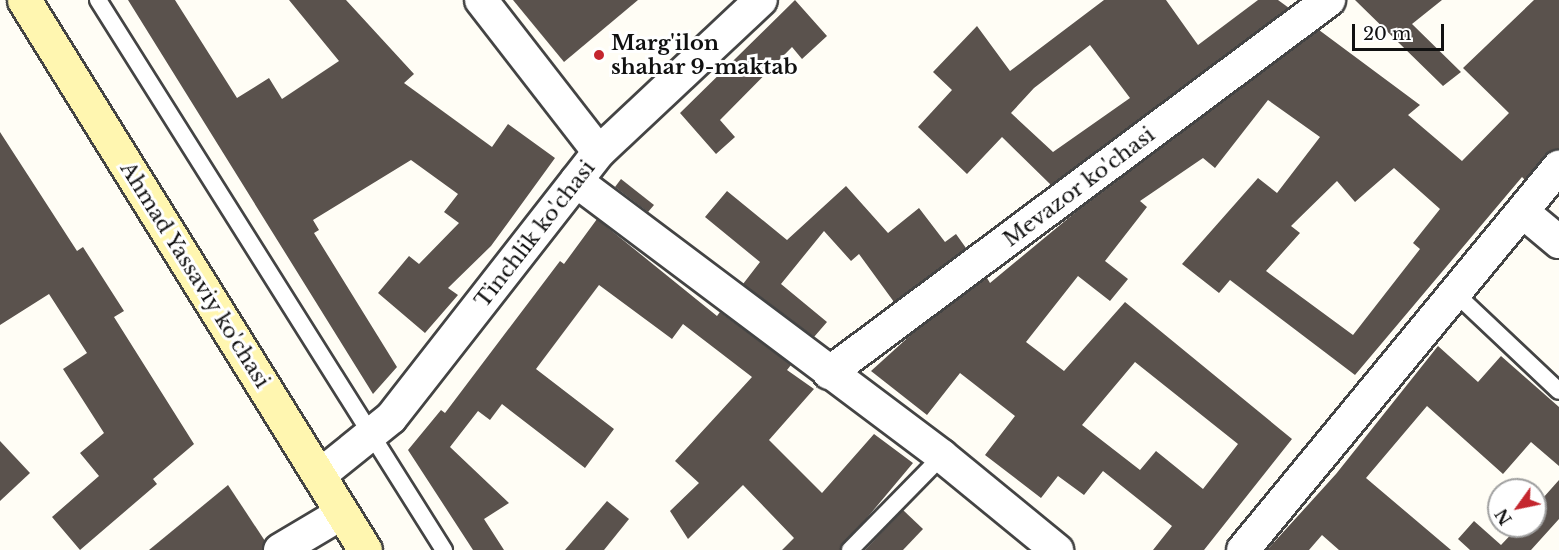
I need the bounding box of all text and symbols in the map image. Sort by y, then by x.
scale bar [1355,12,1446,50]
text: 20 m [1363,23,1411,45]
place label: Marg'ilon shahar 9-maktab [611,30,798,80]
marker: Marg'ilon shahar 9-maktab [592,48,606,62]
street label: Mevazor ko'chasi [998,122,1160,252]
street label: Tinchlik ko'chasi [470,155,600,313]
street label: Ahmad Yassaviy ko'chasi [115,157,275,393]
north arrow [1487,478,1547,538]
text: N [1491,505,1516,528]

